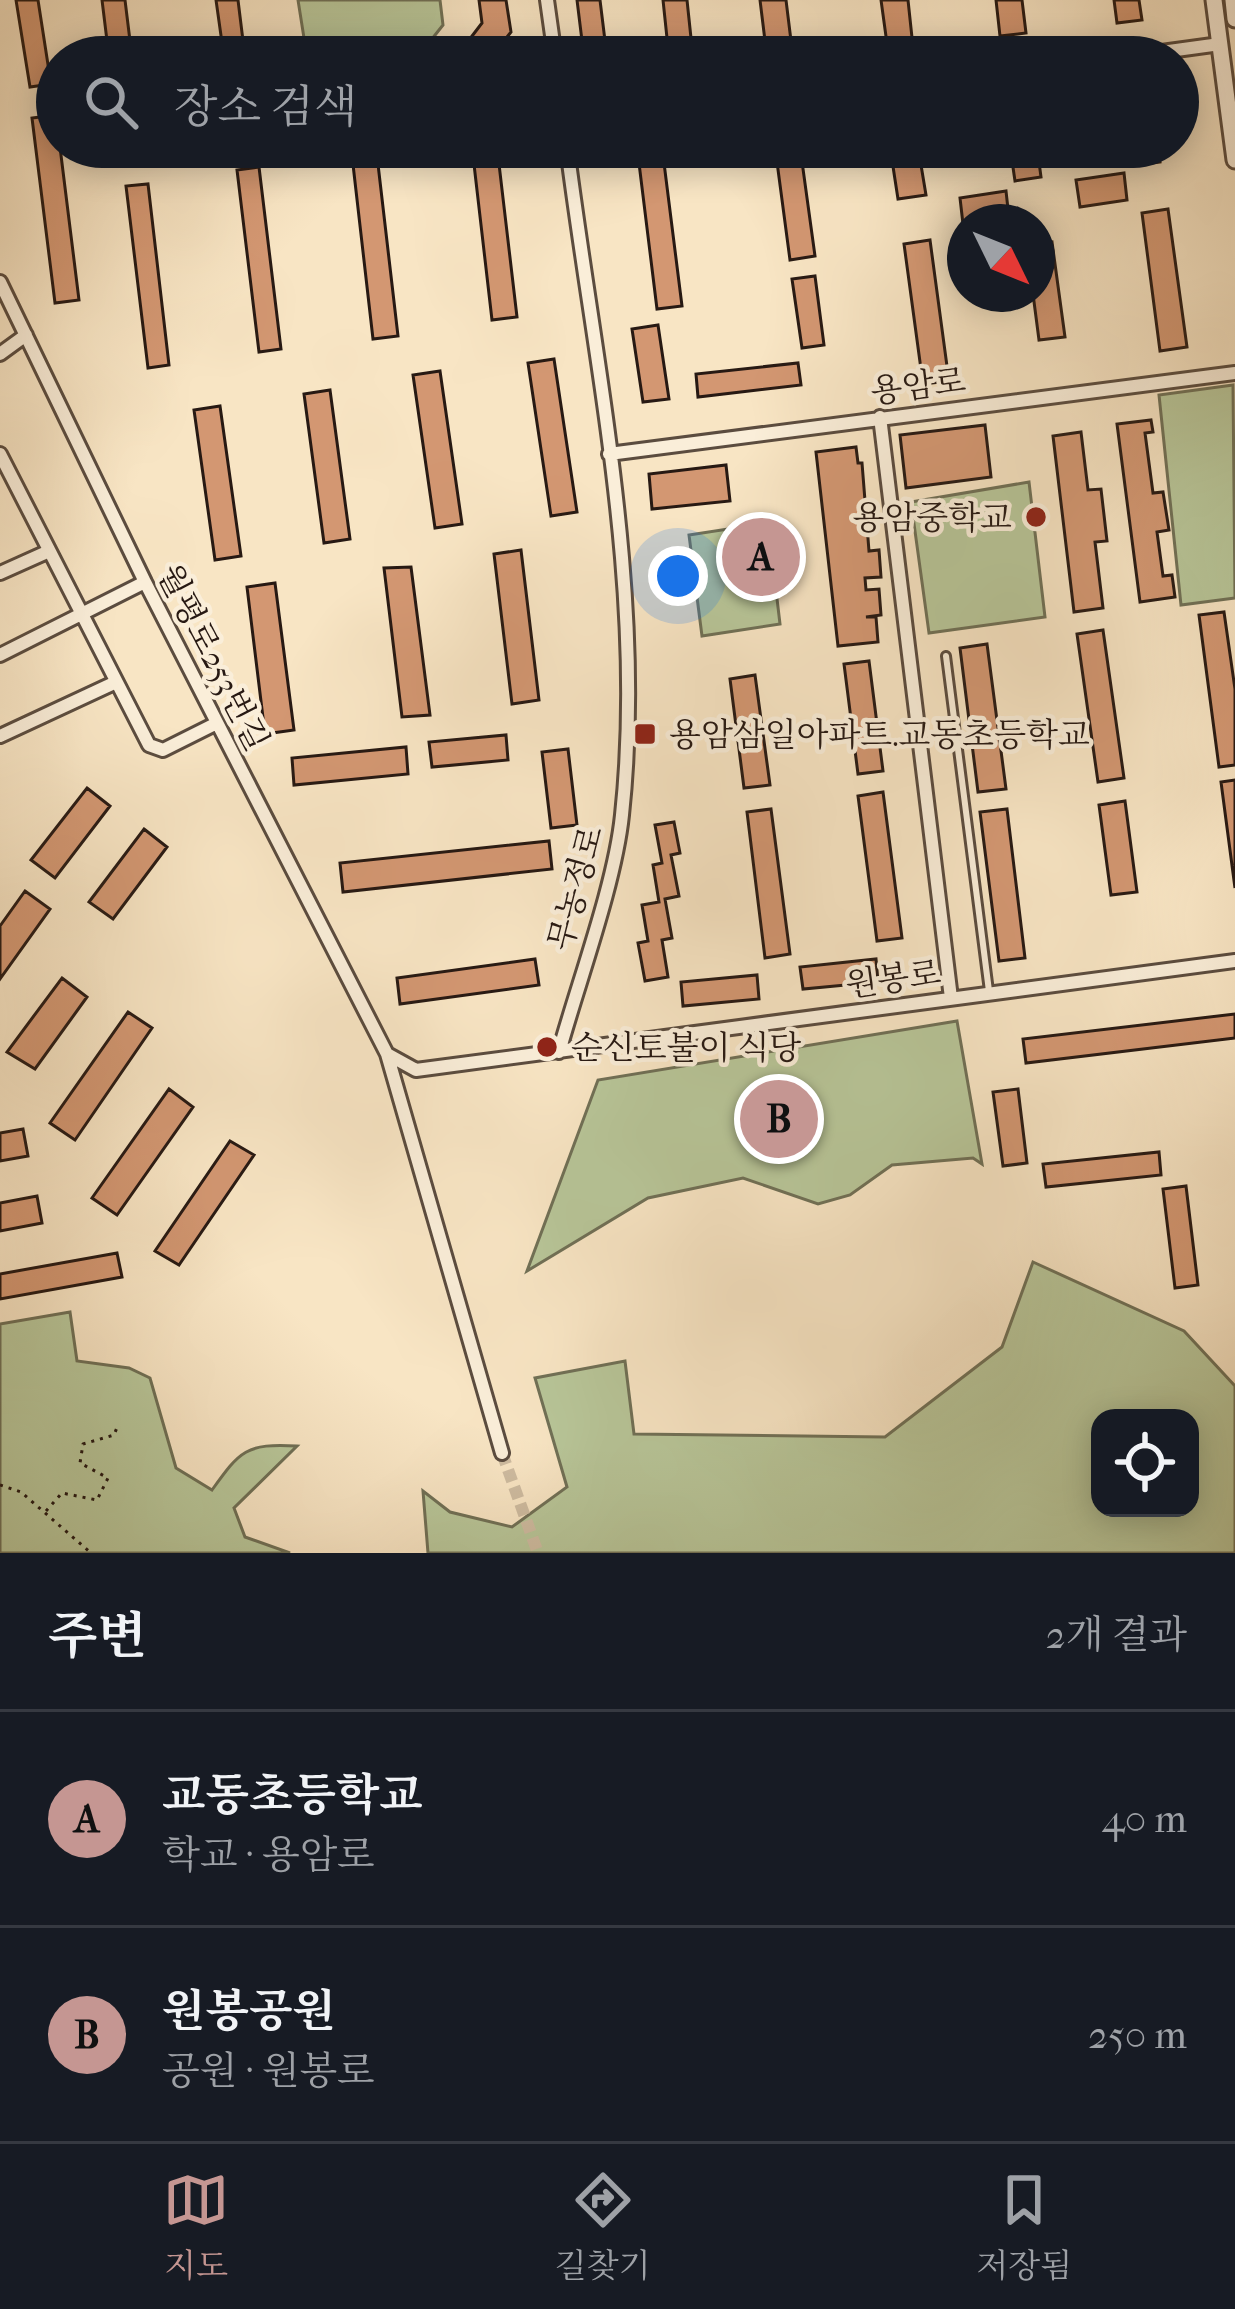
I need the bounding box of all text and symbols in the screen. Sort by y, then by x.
search box [36,36,1199,168]
icon: search [78,69,144,135]
text: 장소 검색 [174,81,358,134]
north arrow [947,204,1055,312]
street label: 용암로 [868,361,968,412]
place label: 용암중학교 [853,499,1012,538]
marker: 용암중학교 [1023,504,1049,530]
pin: A [722,512,800,602]
your location [648,546,708,606]
street label: 월평로253번길 [149,558,276,757]
place label: 용암삼일아파트.교동초등학교 [669,716,1090,755]
marker: 용암삼일아파트.교동초등학교 [632,721,658,747]
street label: 무농정로 [541,822,612,955]
street label: 원봉로 [843,954,943,1005]
place label: 순신토불이 식당 [571,1029,801,1068]
marker: 순신토불이 식당 [534,1034,560,1060]
pin: B [740,1074,818,1164]
map controls [1091,1409,1199,1517]
button: locate [1091,1409,1199,1517]
text: 주변 [48,1606,147,1666]
text: 2개 결과 [1046,1612,1187,1658]
text: 교동초등학교 [162,1769,423,1822]
text: A [74,1796,100,1842]
text: 40 m [1102,1796,1187,1842]
text: 학교 · 용암로 [162,1832,375,1878]
text: 원봉공원 [162,1985,336,2038]
text: B [74,2012,100,2058]
text: 250 m [1088,2012,1187,2058]
text: 공원 · 원봉로 [162,2048,375,2094]
tab: 지도 [163,2167,229,2286]
tab: 길찾기 [555,2167,651,2286]
tab: 저장됨 [976,2167,1072,2286]

